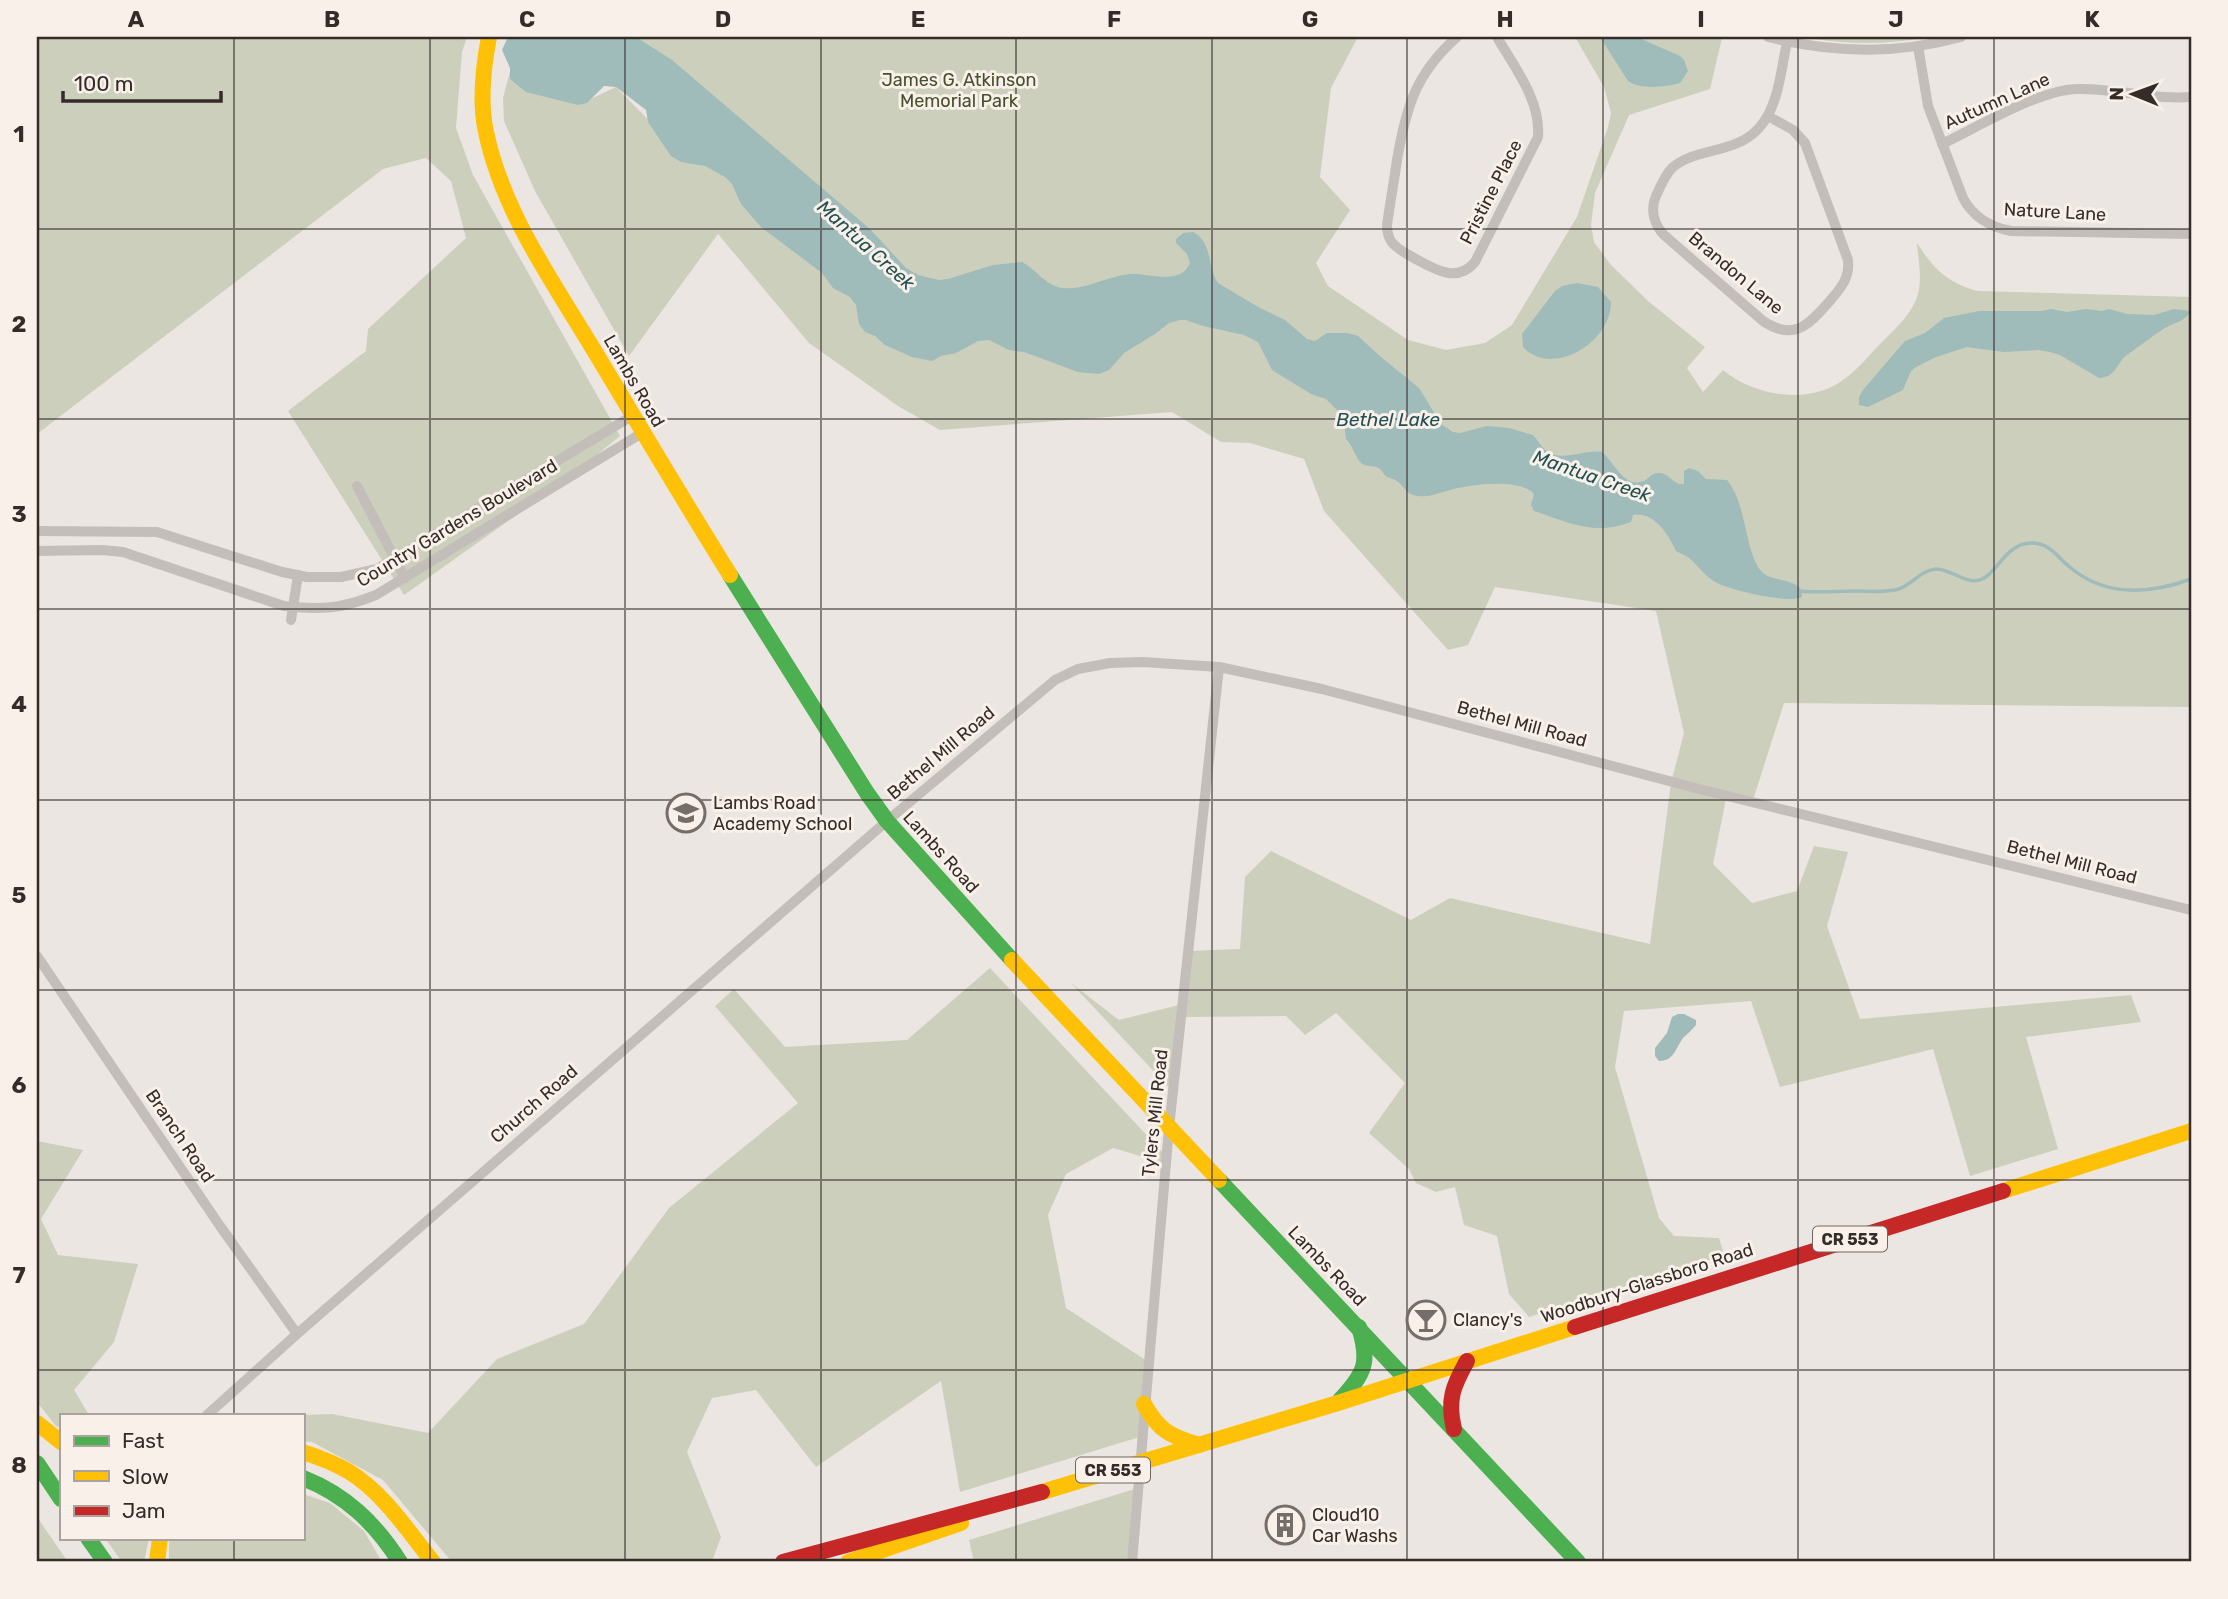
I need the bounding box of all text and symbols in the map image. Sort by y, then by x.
text: A [128,5,145,33]
text: B [324,5,340,33]
text: C [519,5,535,33]
text: D [715,5,731,33]
text: E [911,5,925,33]
text: F [1107,5,1121,33]
text: G [1302,5,1318,33]
text: H [1496,5,1514,33]
text: I [1697,5,1705,33]
text: J [1888,5,1904,33]
text: K [2084,5,2100,33]
scale bar [63,60,220,104]
north arrow [2098,60,2168,130]
street label: Autumn Lane [1941,68,2053,134]
park label: James G. Atkinson Memorial Park [882,69,1036,112]
text: 100 m [74,71,133,96]
text: N [2105,87,2128,101]
text: 1 [13,120,25,148]
street label: Pristine Place [1455,136,1527,248]
water label: Mantua Creek [813,195,920,295]
street label: Nature Lane [2003,198,2107,226]
street label: Brandon Lane [1684,227,1788,319]
text: 2 [12,310,26,338]
street label: Lambs Road [599,331,669,431]
water label: Bethel Lake [1336,408,1440,431]
water label: Mantua Creek [1530,445,1654,507]
street label: Country Gardens Boulevard [353,454,561,592]
text: 3 [11,500,27,528]
text: 4 [11,690,27,718]
street label: Bethel Mill Road [1455,696,1589,752]
street label: Bethel Mill Road [883,702,999,804]
school or university icon: Lambs Road Academy School [665,792,707,834]
place label: Lambs Road Academy School [713,792,852,835]
street label: Lambs Road [898,806,984,898]
street label: Bethel Mill Road [2005,835,2139,889]
text: 5 [12,881,27,909]
street label: Tylers Mill Road [1137,1048,1173,1178]
street label: Church Road [486,1060,582,1148]
text: 6 [12,1071,27,1099]
street label: Branch Road [141,1085,219,1187]
street label: Lambs Road [1283,1221,1371,1311]
road number: CR 553 [1813,1226,1887,1252]
street label: Woodbury-Glassboro Road [1538,1238,1756,1328]
text: 7 [12,1261,26,1289]
bar icon: Clancy's [1405,1299,1447,1341]
place label: Clancy's [1453,1309,1523,1331]
legend [60,1414,304,1540]
text: Fast [122,1428,164,1453]
text: 8 [11,1451,27,1479]
road number: CR 553 [1076,1458,1150,1482]
text: Slow [122,1464,169,1489]
text: Jam [122,1498,166,1523]
building icon: Cloud10 Car Washs [1264,1504,1306,1546]
place label: Cloud10 Car Washs [1312,1504,1398,1547]

